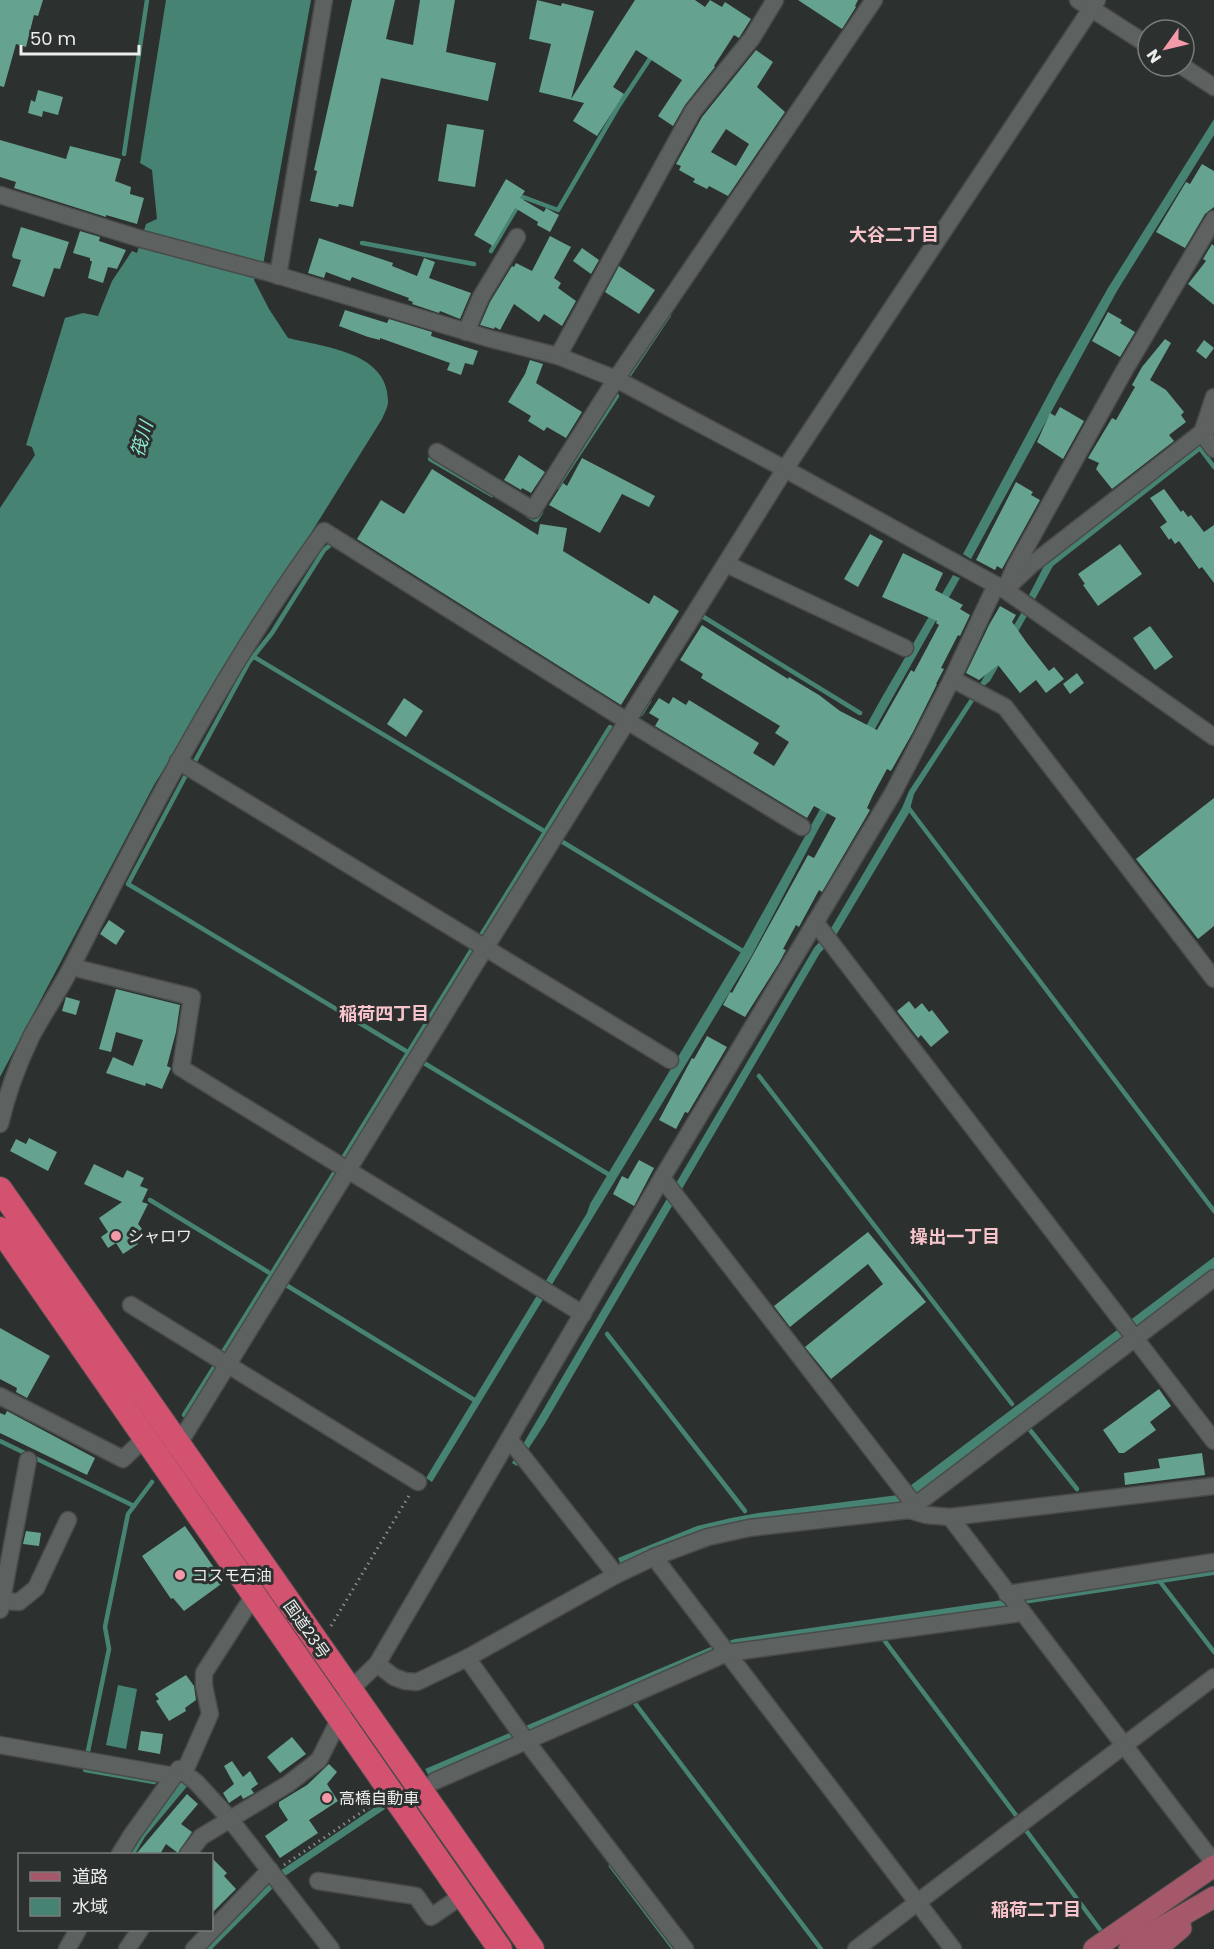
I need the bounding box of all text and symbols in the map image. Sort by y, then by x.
scale bar [21,18,140,56]
north arrow [1136,18,1196,78]
text: 50 m [30,26,76,51]
text: N [1141,45,1167,68]
district label: 大谷二丁目 [849,222,939,247]
water label: 筏川 [125,416,159,460]
district label: 稲荷四丁目 [339,1001,429,1026]
district label: 操出一丁目 [910,1224,1000,1249]
place label: シャロワ [128,1225,192,1248]
marker: シャロワ [109,1229,123,1243]
place label: コスモ石油 [192,1564,272,1587]
marker: コスモ石油 [173,1568,187,1582]
street label: 国道23号 [278,1595,335,1663]
place label: 高橋自動車 [339,1787,419,1810]
marker: 高橋自動車 [320,1791,334,1805]
legend [18,1853,213,1931]
text: 道路 [72,1864,108,1889]
text: 水域 [72,1894,108,1919]
district label: 稲荷二丁目 [991,1897,1081,1922]

